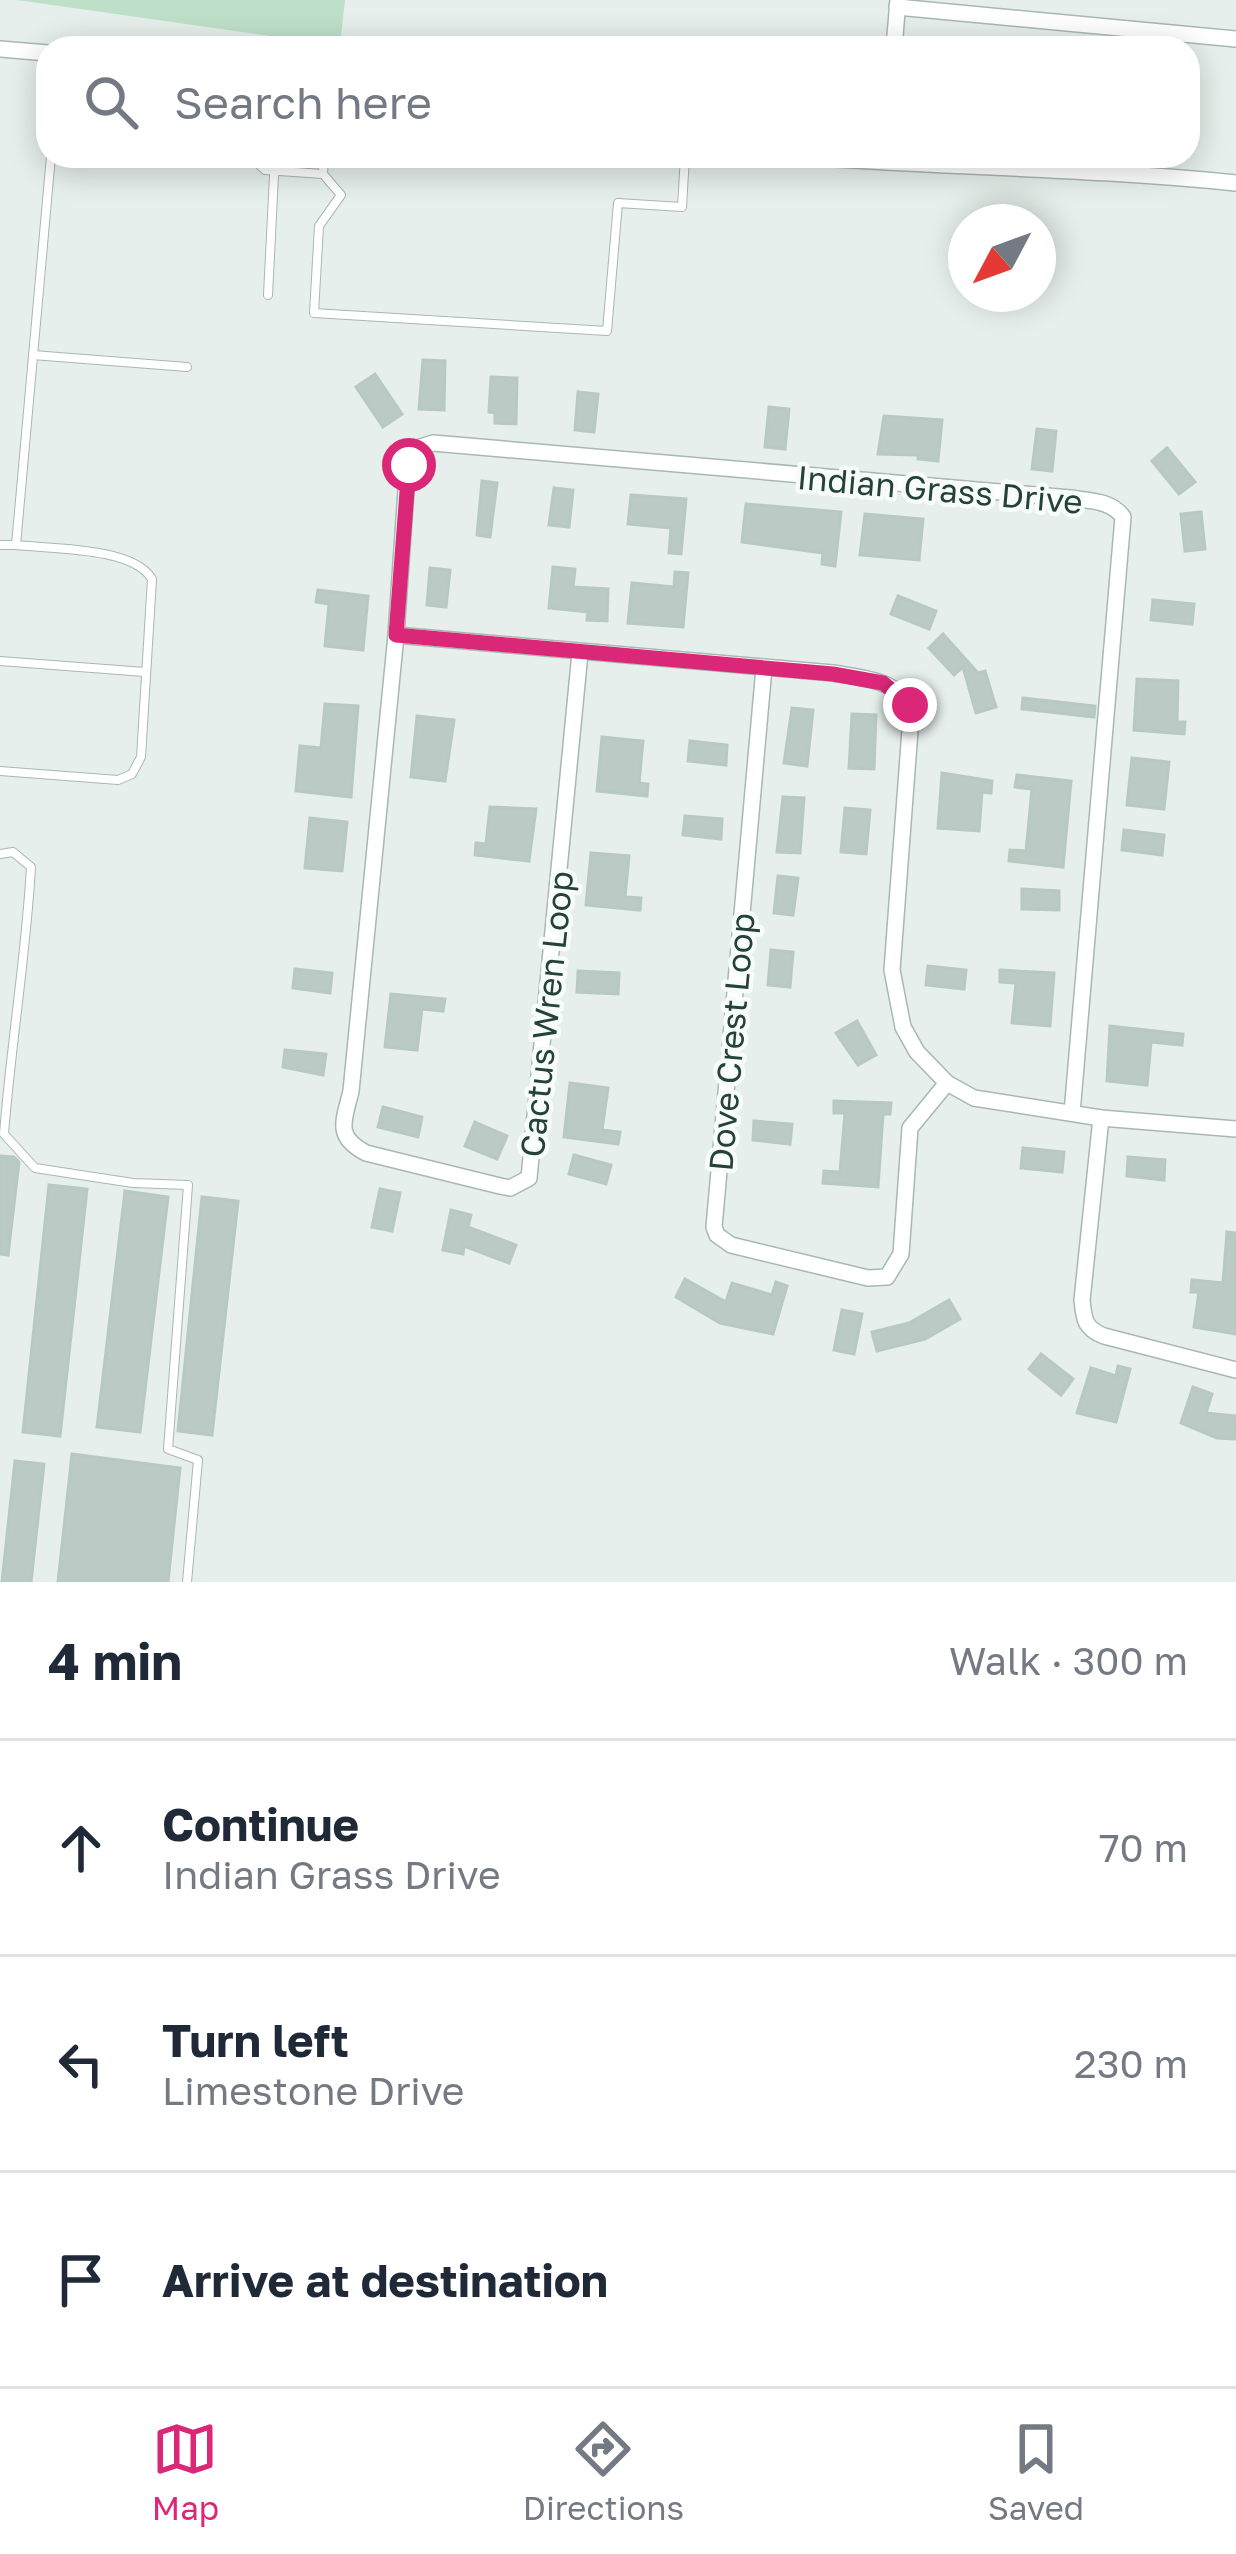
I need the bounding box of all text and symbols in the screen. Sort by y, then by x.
search box [36,36,1200,168]
icon: search [78,69,144,135]
text: Search here [174,75,432,129]
north arrow [948,204,1056,312]
route start [382,438,436,492]
street label: Indian Grass Drive [796,457,1084,521]
route end [883,678,937,732]
street label: Cactus Wren Loop [512,869,580,1159]
street label: Dove Crest Loop [700,911,762,1173]
text: 4 min [48,1630,182,1691]
text: Walk · 300 m [949,1637,1188,1684]
text: Continue [162,1797,359,1851]
icon: ahead [48,1815,114,1881]
text: 70 m [1099,1824,1188,1871]
text: Indian Grass Drive [162,1851,501,1898]
text: Turn left [162,2013,349,2067]
icon: left [48,2031,114,2097]
text: 230 m [1074,2040,1188,2087]
text: Limestone Drive [162,2067,464,2114]
icon: arrive [48,2247,114,2313]
text: Arrive at destination [162,2253,608,2307]
tab: Map [152,2416,219,2527]
tab: Directions [523,2416,684,2527]
tab: Saved [988,2416,1084,2527]

